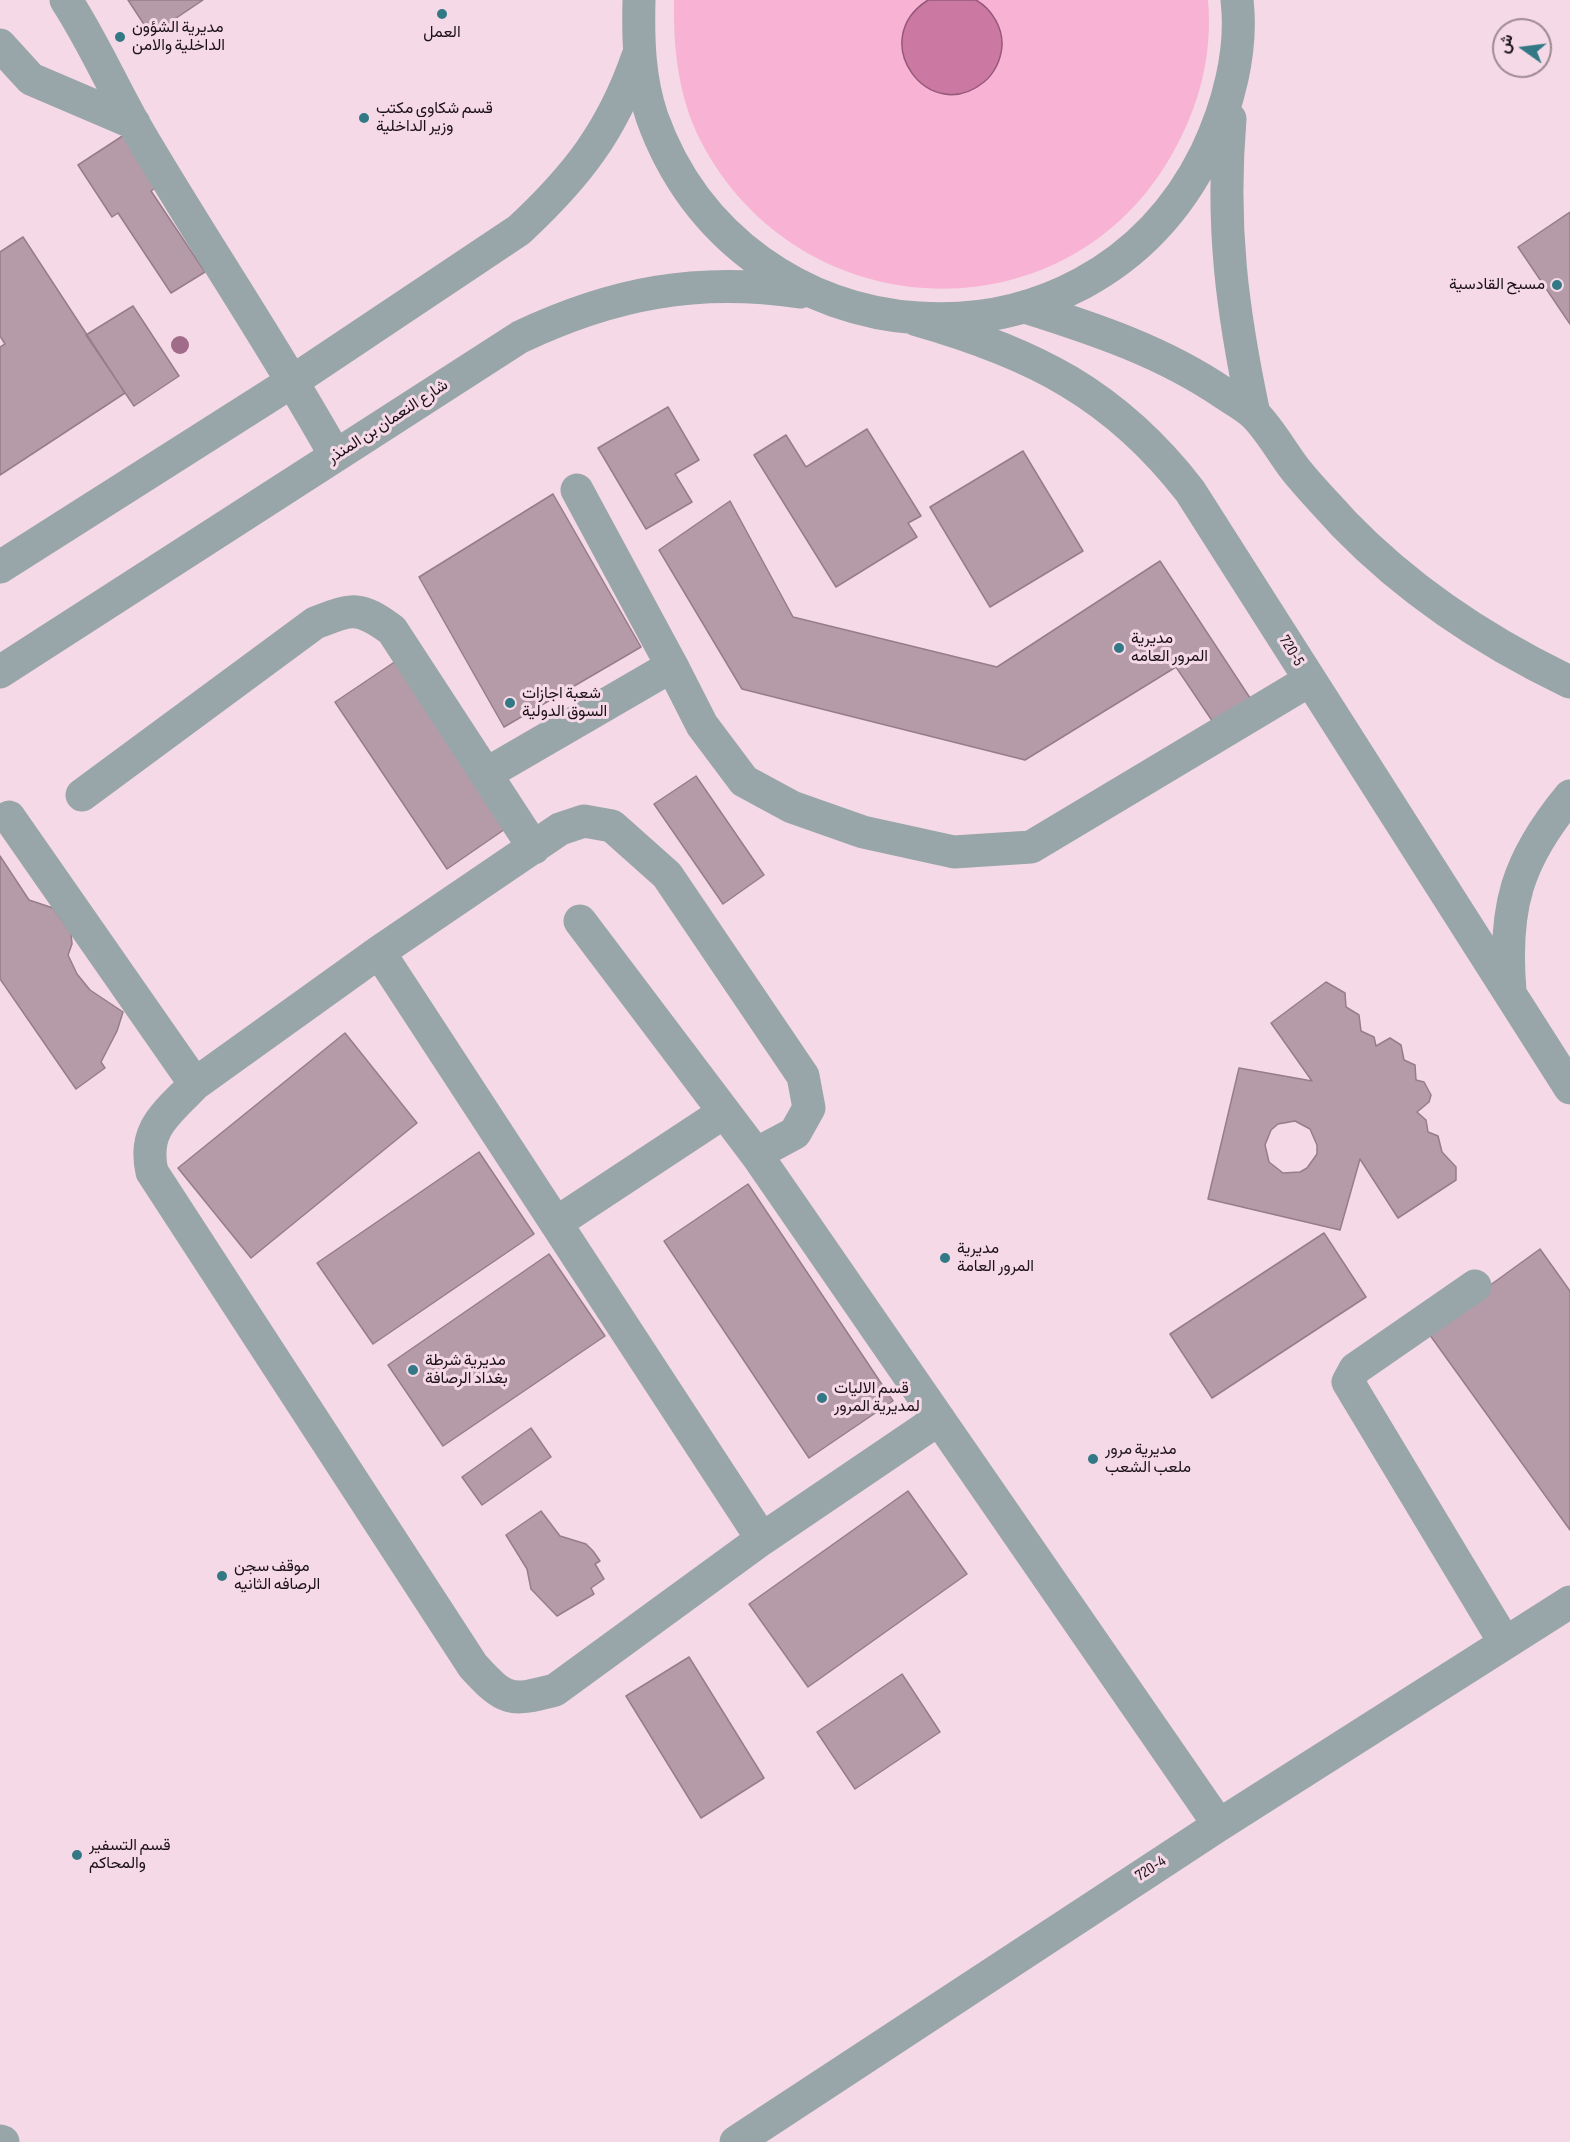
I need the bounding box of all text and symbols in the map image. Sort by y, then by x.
marker: العمل [435,7,449,21]
place label: مديرية الشؤون الداخلية والامن [132,18,225,56]
north arrow [1492,18,1552,78]
place label: العمل [423,23,461,43]
marker: مديرية الشؤون الداخلية والامن [113,30,127,44]
text: ش [1494,32,1518,56]
place label: قسم شكاوى مكتب وزير الداخلية [376,99,493,137]
marker: قسم شكاوى مكتب وزير الداخلية [357,111,371,125]
place label: مسبح القادسية [1449,275,1545,295]
marker: مسبح القادسية [1550,278,1564,292]
street label: شارع النعمان بن المنذر [324,376,452,468]
place label: مديرية المرور العامه [1131,629,1208,667]
street label: 720-5 [1274,632,1308,670]
marker: مديرية المرور العامه [1112,641,1126,655]
place label: شعبة اجازات السوق الدولية [522,684,607,722]
marker: شعبة اجازات السوق الدولية [503,696,517,710]
place label: مديرية المرور العامة [957,1239,1034,1277]
marker: مديرية المرور العامة [938,1251,952,1265]
place label: مديرية شرطة بغداد الرصافة [425,1351,508,1389]
marker: مديرية شرطة بغداد الرصافة [406,1363,420,1377]
place label: قسم الاليات لمديرية المرور [834,1379,920,1417]
marker: قسم الاليات لمديرية المرور [815,1391,829,1405]
place label: مديرية مرور ملعب الشعب [1105,1440,1191,1478]
marker: مديرية مرور ملعب الشعب [1086,1452,1100,1466]
place label: موقف سجن الرصافه الثانيه [234,1557,320,1595]
marker: موقف سجن الرصافه الثانيه [215,1569,229,1583]
place label: قسم التسفير والمحاكم [89,1836,171,1874]
marker: قسم التسفير والمحاكم [70,1848,84,1862]
street label: 720-4 [1132,1852,1170,1886]

